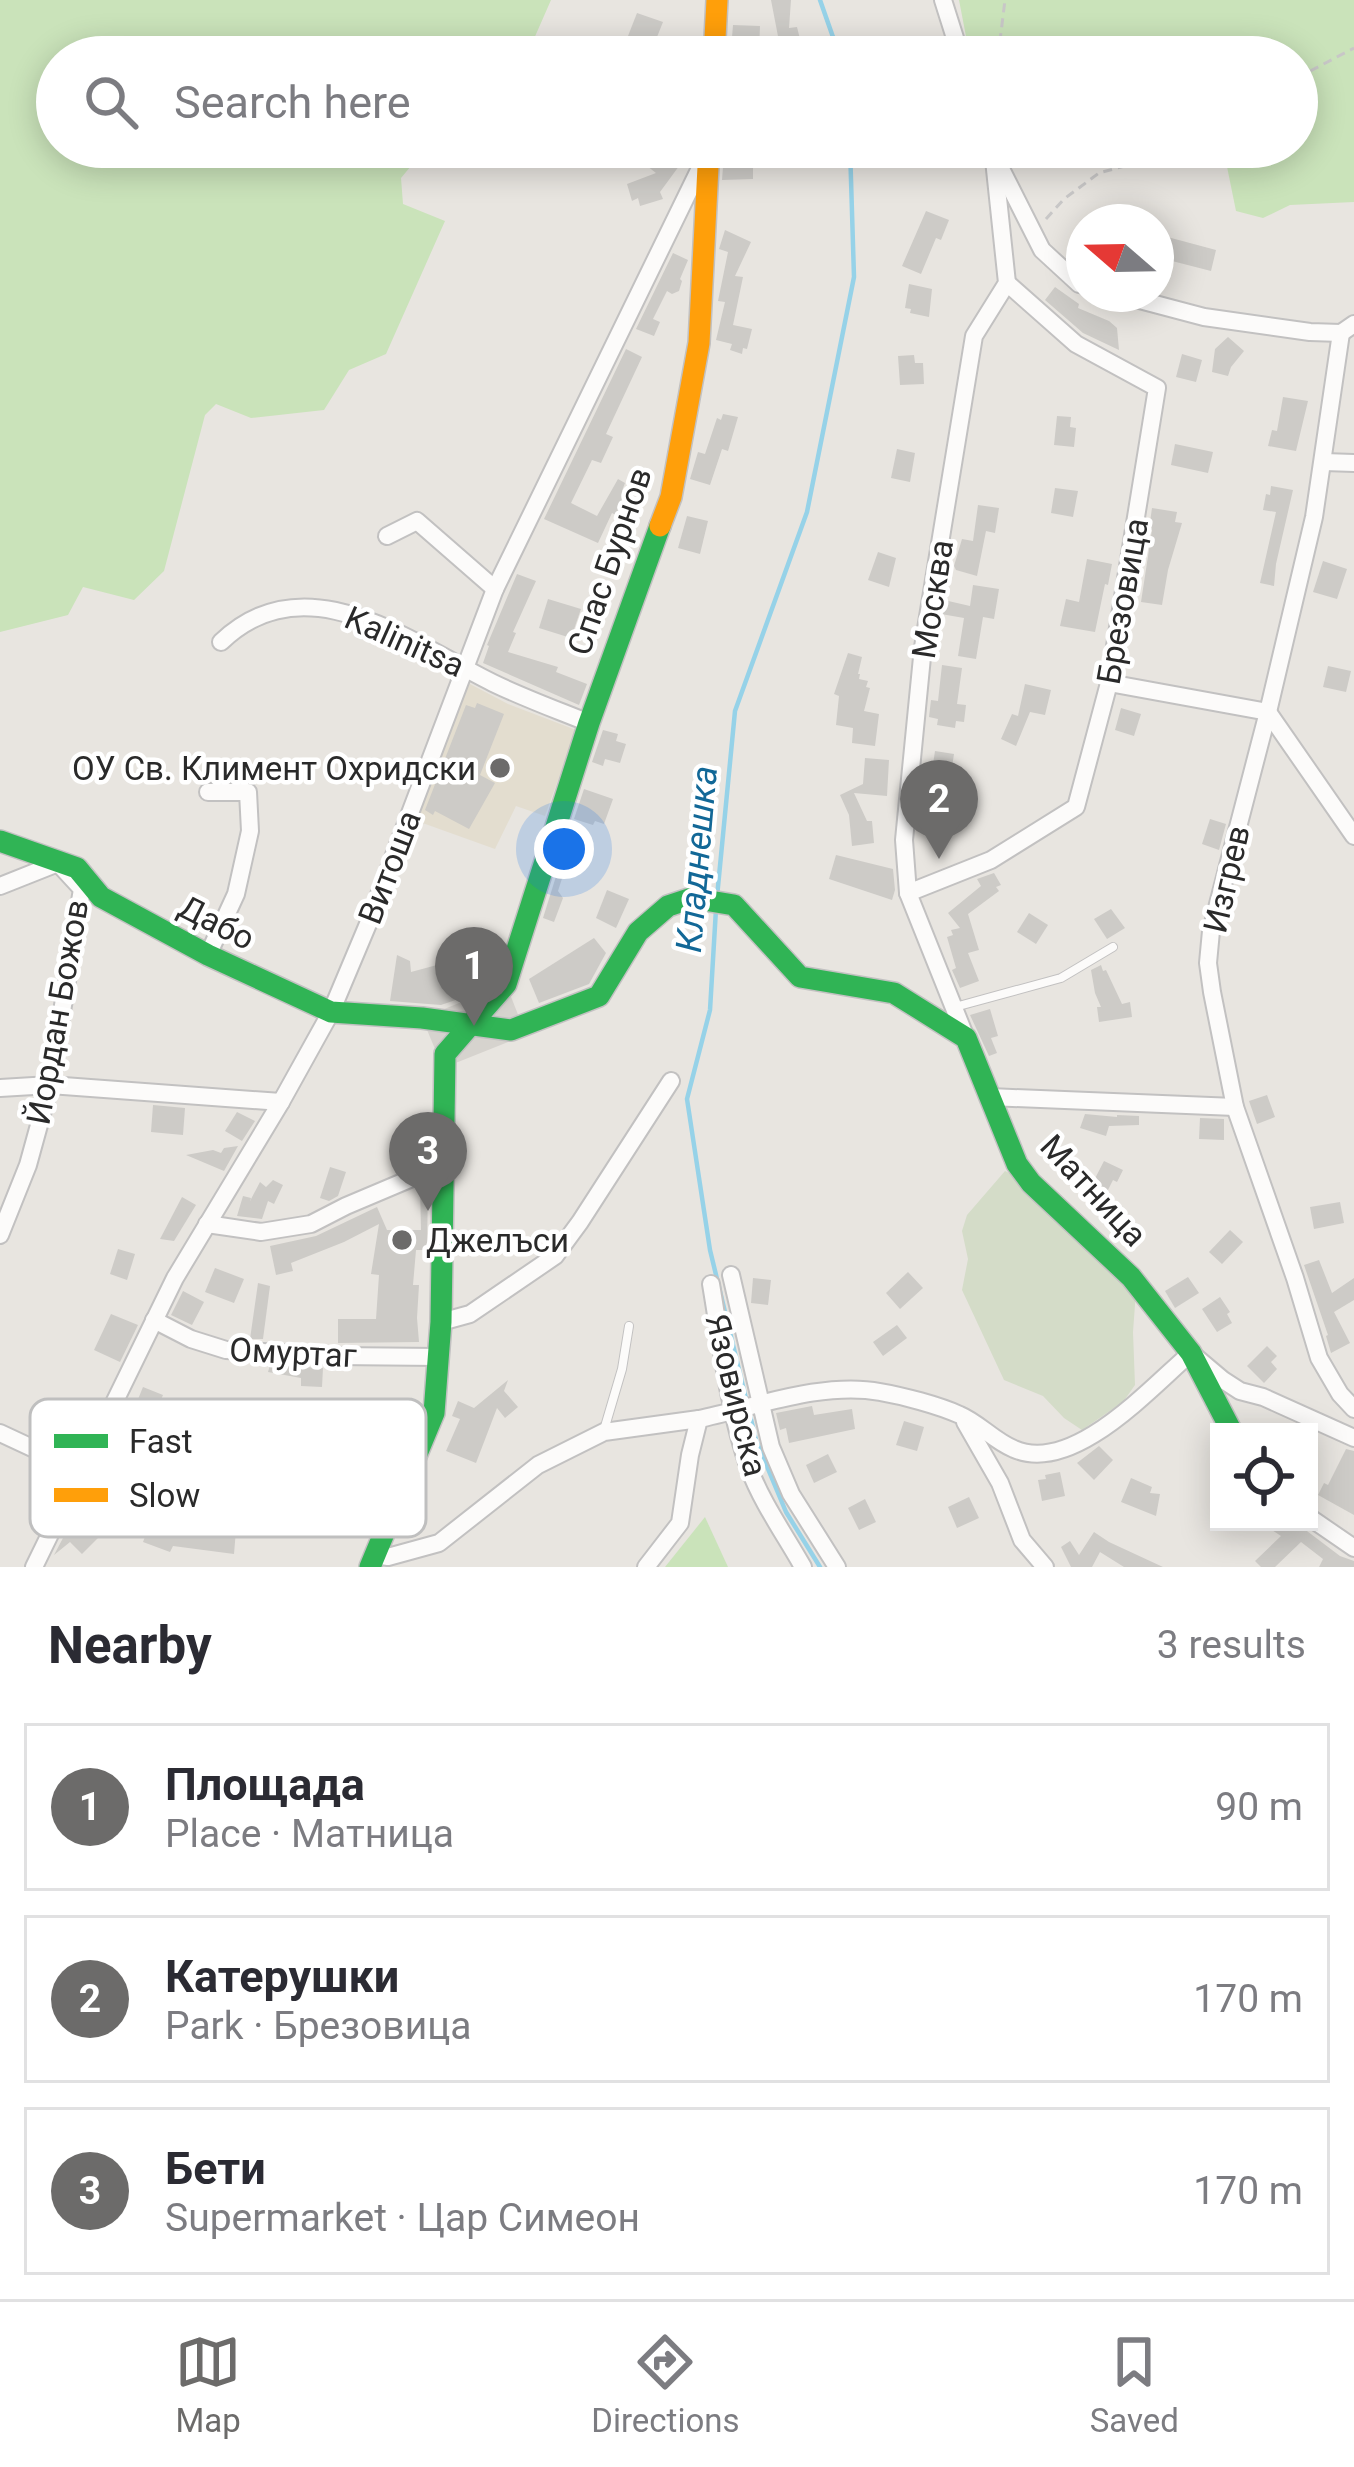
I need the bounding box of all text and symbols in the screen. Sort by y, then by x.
search box [36,36,1318,168]
icon: search [78,69,144,135]
text: Search here [174,76,411,129]
north arrow [1066,204,1174,312]
street label: Спас Бурнов [559,462,660,660]
street label: Брезовица [1089,515,1156,687]
street label: Москва [904,537,961,661]
street label: Kalinitsa [339,598,471,685]
place label: ОУ Св. Климент Охридски [72,749,476,788]
marker: ОУ Св. Климент Охридски [487,755,513,781]
pin: 2 [900,760,978,859]
water label: Кладнешка [668,764,726,954]
street label: Витоша [350,805,429,929]
your location [534,819,594,879]
street label: Изгрев [1195,822,1258,937]
street label: Дабо [172,887,261,958]
street label: Йордан Божов [19,897,96,1128]
pin: 1 [435,927,513,1026]
pin: 3 [389,1112,467,1211]
street label: Матница [1032,1127,1155,1254]
place label: Джелъси [426,1221,569,1260]
marker: Джелъси [389,1227,415,1253]
street label: Язовирска [698,1310,776,1480]
street label: Омуртаг [228,1330,358,1375]
legend [30,1399,426,1537]
text: Fast [129,1422,192,1461]
map controls [1210,1423,1318,1531]
button: locate [1210,1423,1318,1531]
text: Slow [129,1476,200,1515]
text: Nearby [48,1616,212,1675]
text: 3 results [1157,1622,1306,1668]
text: Площада [165,1758,365,1811]
text: 1 [79,1784,101,1830]
text: 90 m [1215,1784,1303,1830]
text: Place · Матница [165,1811,454,1857]
text: Катерушки [165,1950,399,2003]
text: 2 [79,1976,101,2022]
text: 170 m [1193,1976,1303,2022]
text: Park · Брезовица [165,2003,471,2049]
text: Бети [165,2142,266,2195]
text: 3 [79,2168,101,2214]
text: 170 m [1193,2168,1303,2214]
text: Supermarket · Цар Симеон [165,2195,640,2241]
tab: Map [175,2329,241,2440]
tab: Directions [591,2329,740,2440]
tab: Saved [1090,2329,1179,2440]

